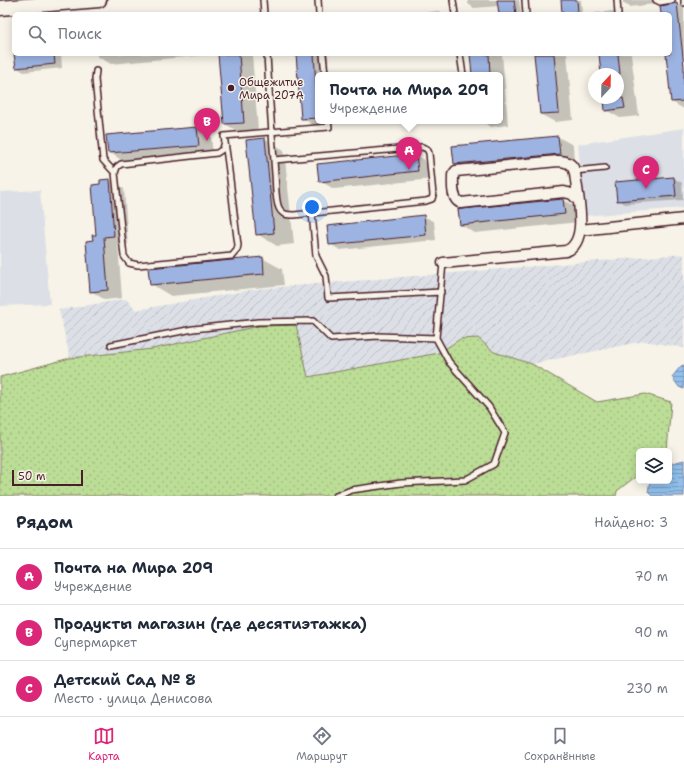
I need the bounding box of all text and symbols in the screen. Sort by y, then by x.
search box [12,12,672,56]
icon: search [26,23,48,45]
text: Поиск [58,24,102,44]
north arrow [588,68,624,104]
popup [315,72,503,124]
place label: Общежитие Мира 207А [239,75,304,103]
text: Почта на Мира 209 [330,80,488,100]
marker: Общежитие Мира 207А [226,83,236,93]
text: Учреждение [330,100,408,117]
pin: B [194,108,220,141]
pin: A [396,137,422,170]
pin: C [633,156,659,189]
your location [302,197,322,217]
map controls [636,448,672,484]
button: layers [636,448,672,484]
scale bar [12,468,83,487]
text: 50 m [18,469,46,484]
text: Рядом [16,511,73,533]
text: Найдено: 3 [594,514,668,531]
text: Почта на Мира 209 [54,558,213,578]
text: A [24,568,34,585]
text: 70 m [634,568,668,585]
text: Учреждение [54,578,132,595]
text: Продукты магазин (где десятиэтажка) [54,614,367,634]
text: B [25,624,33,641]
text: 90 m [634,624,668,641]
text: Супермаркет [54,634,137,651]
text: Детский Сад № 8 [54,670,196,690]
text: C [25,680,33,697]
text: 230 m [626,680,668,697]
text: Место · улица Денисова [54,690,212,707]
tab: Карта [88,725,120,764]
tab: Маршрут [296,725,347,764]
tab: Сохранённые [524,725,596,764]

